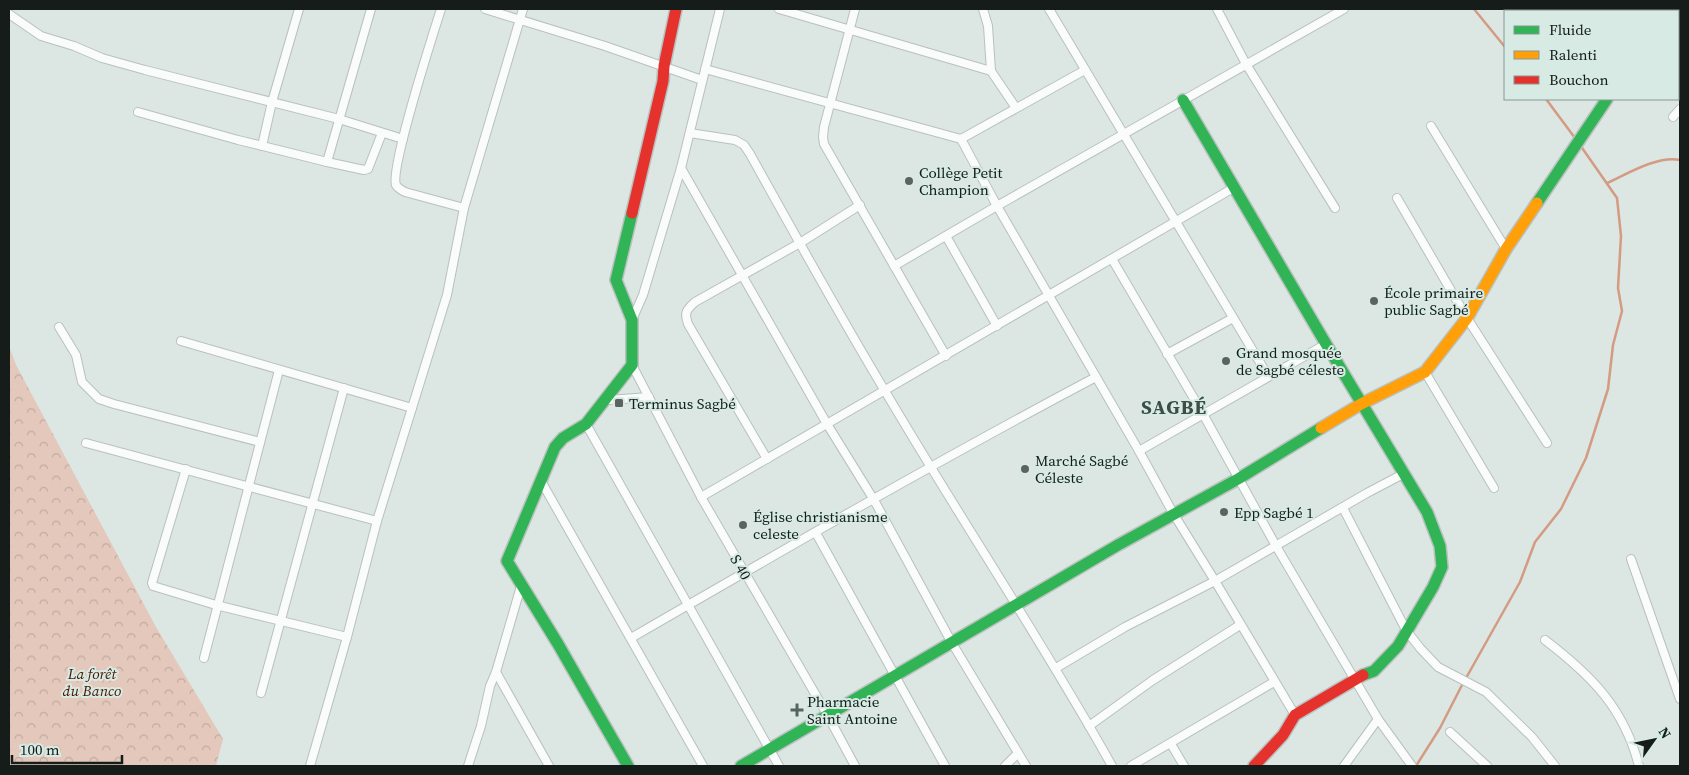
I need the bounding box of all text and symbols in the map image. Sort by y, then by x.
legend [1504,10,1679,100]
text: Fluide [1549,19,1592,40]
text: Ralenti [1549,44,1597,65]
text: Bouchon [1549,69,1609,90]
place label: Collège Petit Champion [919,162,1002,200]
marker: Collège Petit Champion [903,175,915,187]
place label: École primaire public Sagbé [1384,282,1483,320]
marker: École primaire public Sagbé [1368,295,1380,307]
place label: Grand mosquée de Sagbé céleste [1236,342,1345,380]
marker: Grand mosquée de Sagbé céleste [1220,355,1232,367]
place label: Terminus Sagbé [629,393,736,414]
district label: SAGBÉ [1141,393,1207,421]
marker: Terminus Sagbé [613,397,625,409]
place label: Marché Sagbé Céleste [1035,450,1129,488]
marker: Marché Sagbé Céleste [1019,463,1031,475]
place label: Epp Sagbé 1 [1234,502,1314,523]
place label: Église christianisme celeste [753,506,888,544]
marker: Epp Sagbé 1 [1218,506,1230,518]
marker: Église christianisme celeste [737,519,749,531]
street label: S 40 [725,550,757,584]
park label: La forêt du Banco [63,663,121,701]
place label: Pharmacie Saint Antoine [807,691,898,729]
marker: Pharmacie Saint Antoine [791,704,803,716]
north arrow [1629,715,1679,765]
text: N [1654,723,1676,743]
scale bar [12,732,122,764]
text: 100 m [20,739,60,760]

